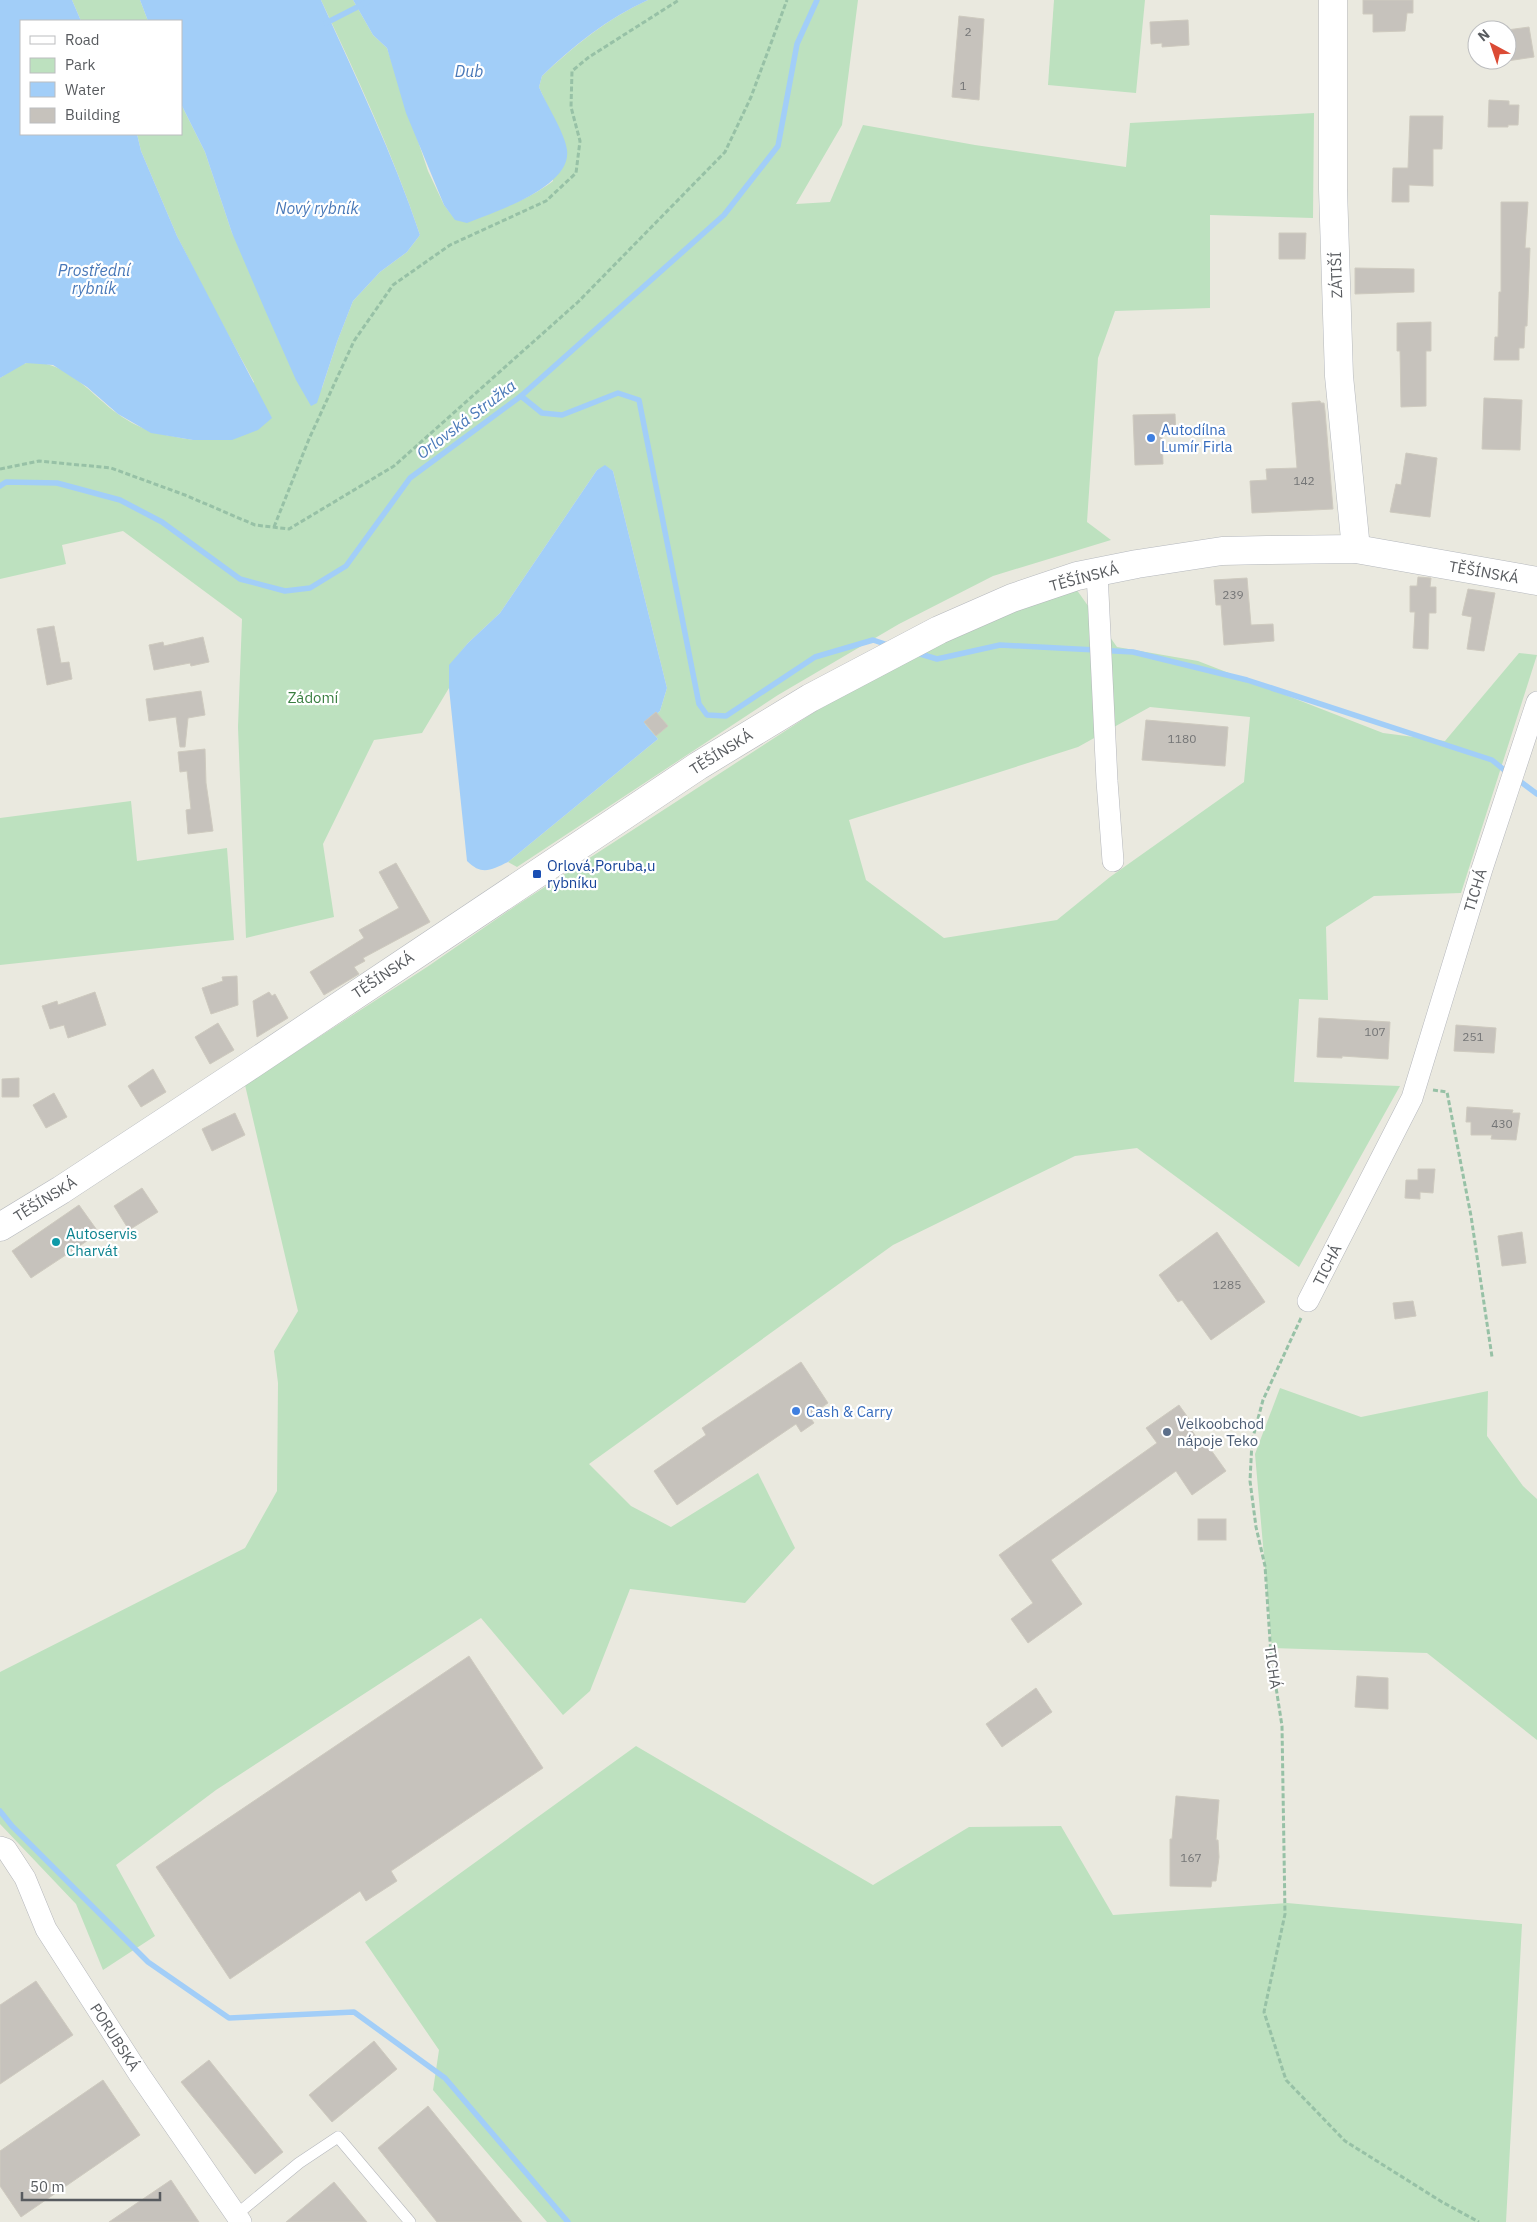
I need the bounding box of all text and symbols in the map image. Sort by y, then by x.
legend [20,20,182,135]
north arrow [1467,20,1517,70]
house number: 2 [964,24,972,39]
text: N [1474,25,1493,45]
text: Road [65,30,100,49]
text: Park [65,55,95,74]
water label: Dub [455,61,483,81]
house number: 1 [959,78,967,93]
text: Water [65,80,106,99]
text: Building [65,105,120,124]
water label: Nový rybník [275,198,359,218]
street label: ZÁTIŠÍ [1326,251,1346,299]
water label: Prostřední rybník [58,260,132,298]
water label: Orlovská Stružka [412,375,520,463]
place label: Autodílna Lumír Firla [1161,420,1233,456]
marker: Autodílna Lumír Firla [1145,432,1157,444]
house number: 142 [1293,473,1315,488]
street label: TĚŠÍNSKÁ [1448,557,1521,588]
street label: TĚŠÍNSKÁ [1047,559,1121,595]
house number: 239 [1222,587,1244,602]
park label: Zádomí [288,688,339,707]
street label: TĚŠÍNSKÁ [686,725,756,779]
house number: 1180 [1168,731,1196,746]
place label: Orlová,Poruba,u rybníku [547,856,656,892]
street label: TICHÁ [1459,866,1491,914]
marker: Orlová,Poruba,u rybníku [531,868,543,880]
street label: TĚŠÍNSKÁ [348,947,418,1003]
house number: 107 [1364,1024,1386,1039]
house number: 251 [1462,1029,1484,1044]
house number: 430 [1491,1116,1513,1131]
street label: TĚŠÍNSKÁ [10,1172,80,1226]
place label: Autoservis Charvát [66,1224,137,1260]
marker: Autoservis Charvát [50,1236,62,1248]
street label: TICHÁ [1309,1241,1346,1289]
house number: 1285 [1213,1277,1241,1292]
place label: Cash & Carry [806,1402,893,1421]
marker: Cash & Carry [790,1405,802,1417]
place label: Velkoobchod nápoje Teko [1177,1414,1264,1450]
marker: Velkoobchod nápoje Teko [1161,1426,1173,1438]
street label: TICHÁ [1261,1644,1286,1690]
house number: 167 [1180,1850,1202,1865]
street label: PORUBSKÁ [86,2000,144,2075]
scale bar [22,2170,160,2202]
text: 50 m [30,2177,65,2196]

